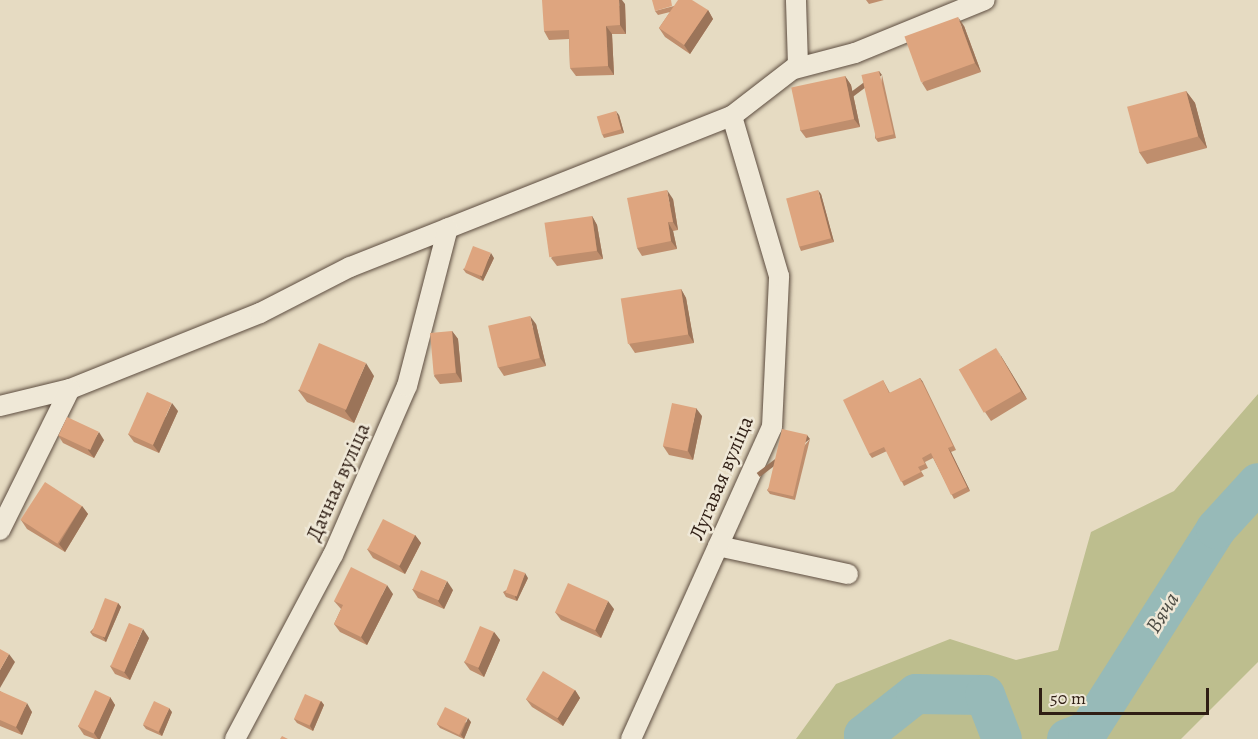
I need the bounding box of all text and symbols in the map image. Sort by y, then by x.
street label: Лугавая вуліца [684,412,758,544]
street label: Дачная вуліца [301,419,375,545]
water label: Вяча [1140,588,1186,638]
scale bar [1042,676,1212,714]
text: 50 m [1050,686,1086,710]

